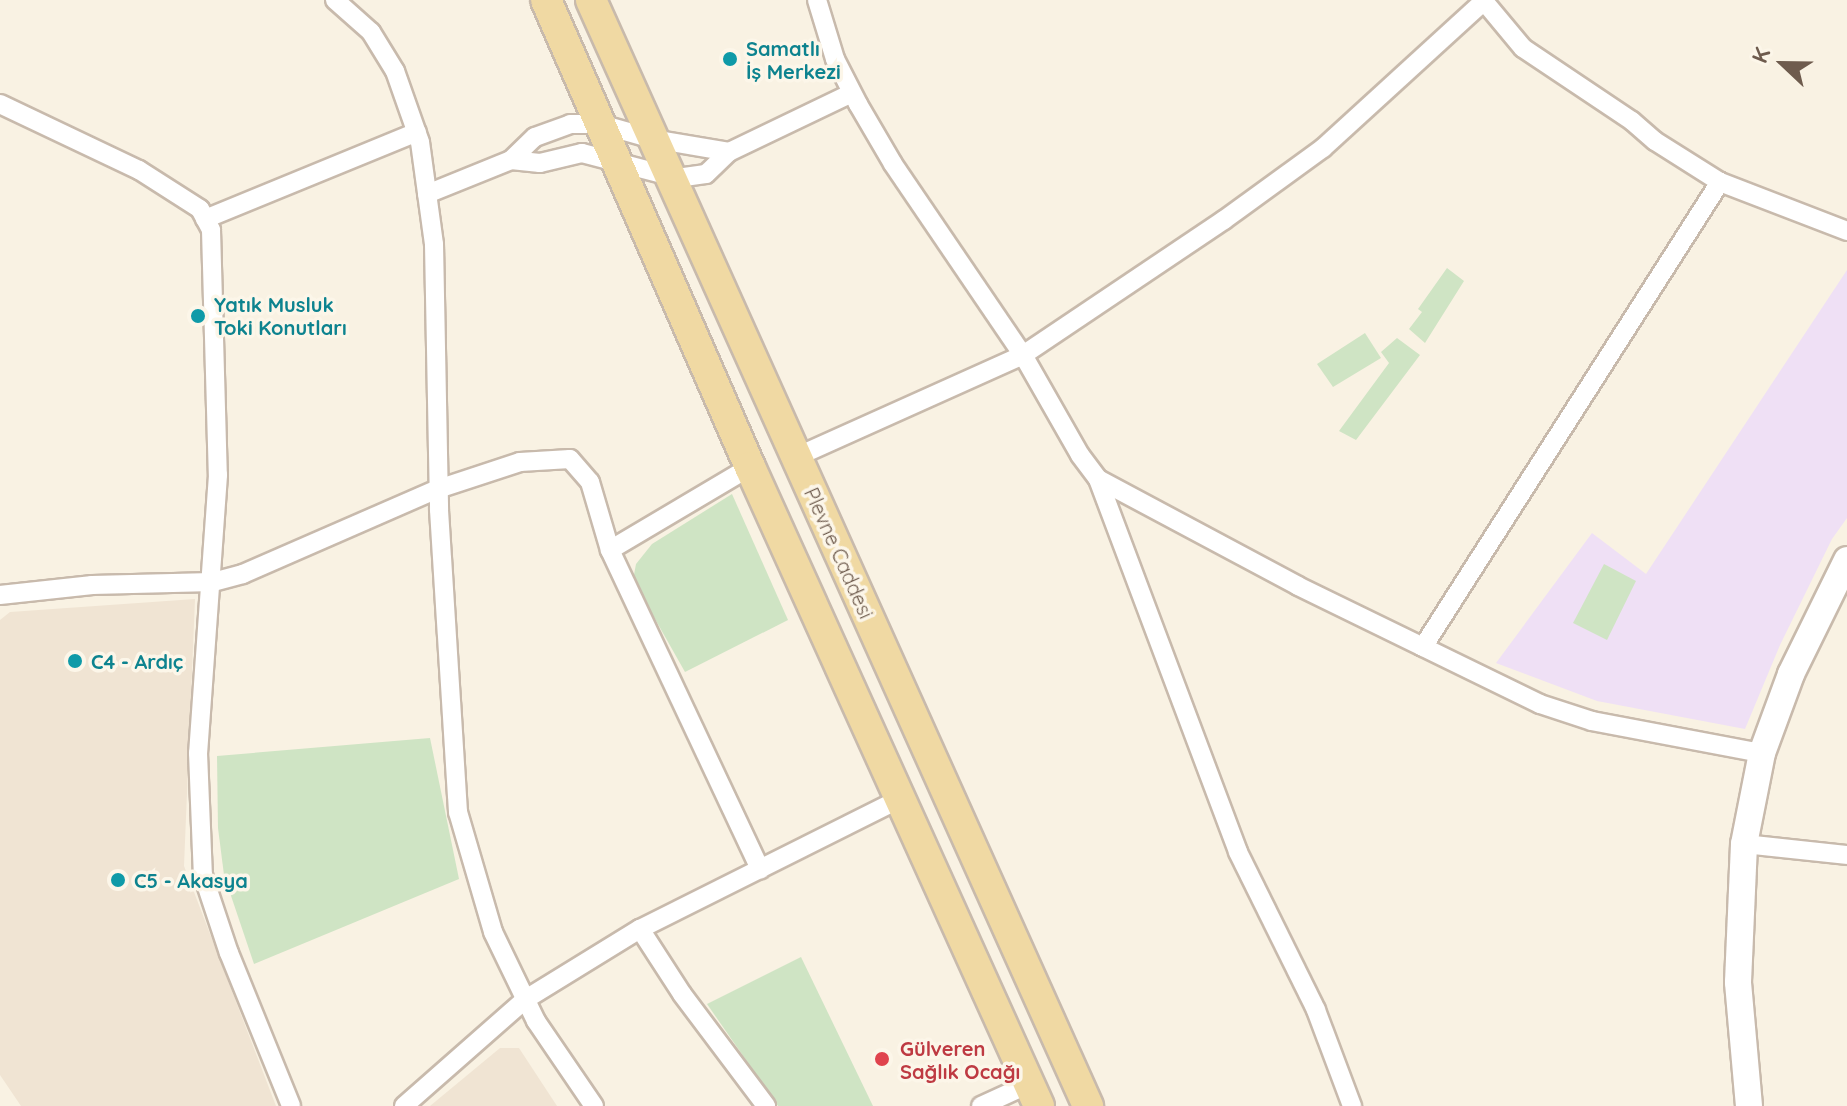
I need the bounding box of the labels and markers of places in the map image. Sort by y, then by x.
place label: Samatlı İş Merkezi [746,36,841,83]
marker: Samatlı İş Merkezi [721,50,739,68]
place label: Yatık Musluk Toki Konutları [214,292,347,339]
marker: Yatık Musluk Toki Konutları [189,307,207,325]
place label: C4 - Ardıç [91,649,183,673]
marker: C4 - Ardıç [66,652,84,670]
place label: C5 - Akasya [134,868,248,892]
marker: C5 - Akasya [109,871,127,889]
place label: Gülveren Sağlık Ocağı [900,1036,1020,1083]
marker: Gülveren Sağlık Ocağı [871,1048,893,1070]

